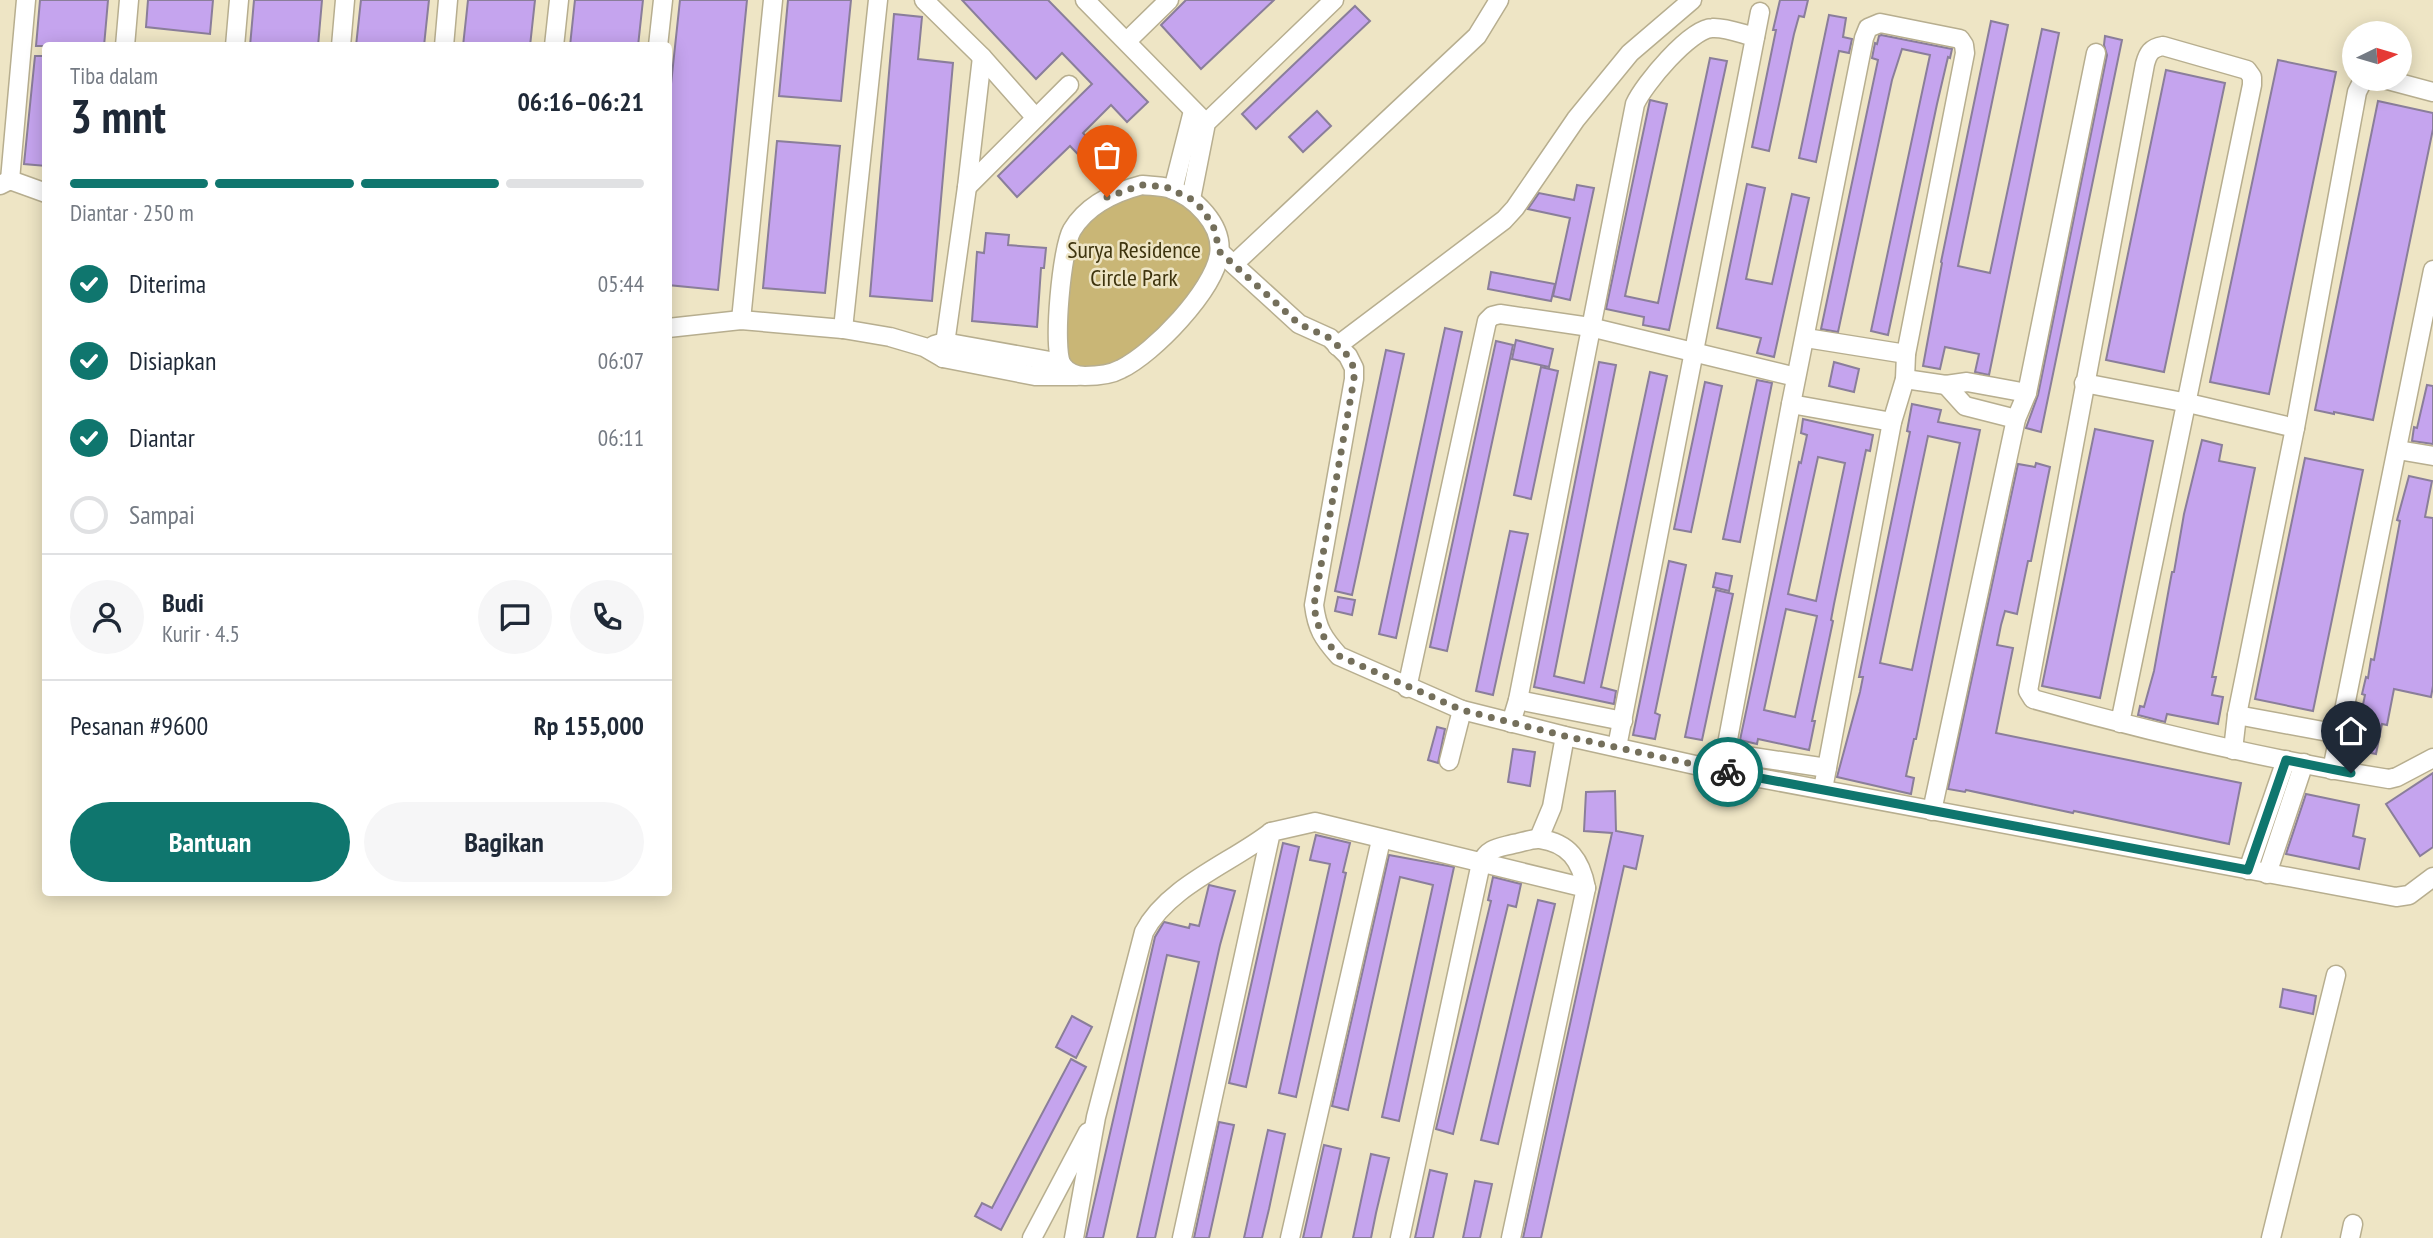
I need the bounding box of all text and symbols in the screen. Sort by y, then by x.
north arrow [2342,21,2412,91]
map controls [2342,21,2412,91]
text: Tiba dalam [70,61,158,90]
text: 06:16–06:21 [517,85,644,118]
text: 3 mnt [70,86,166,146]
pin [1077,125,1137,197]
icon: bag [1088,136,1126,174]
text: Diantar · 250 m [70,198,194,227]
park label: Surya Residence Circle Park [1067,234,1201,293]
icon: check [70,265,108,303]
text: Diterima [129,267,206,300]
text: 05:44 [598,269,644,298]
icon: check [70,342,108,380]
text: Disiapkan [129,344,216,377]
text: 06:07 [598,346,644,375]
icon: check [70,419,108,457]
text: Diantar [129,421,195,454]
text: 06:11 [598,423,644,452]
text: Sampai [129,498,195,531]
button: person [70,580,144,654]
button: chat [478,580,552,654]
button: phone [570,580,644,654]
text: Budi [162,586,204,619]
text: Kurir · 4.5 [162,619,240,648]
pin [2321,701,2381,773]
text: Pesanan #9600 [70,709,208,742]
text: Rp 155,000 [534,709,644,742]
icon: home [2332,712,2370,750]
courier [1693,737,1763,807]
icon: bike [1709,753,1747,791]
button: Bantuan [70,802,350,882]
button: Bagikan [364,802,644,882]

